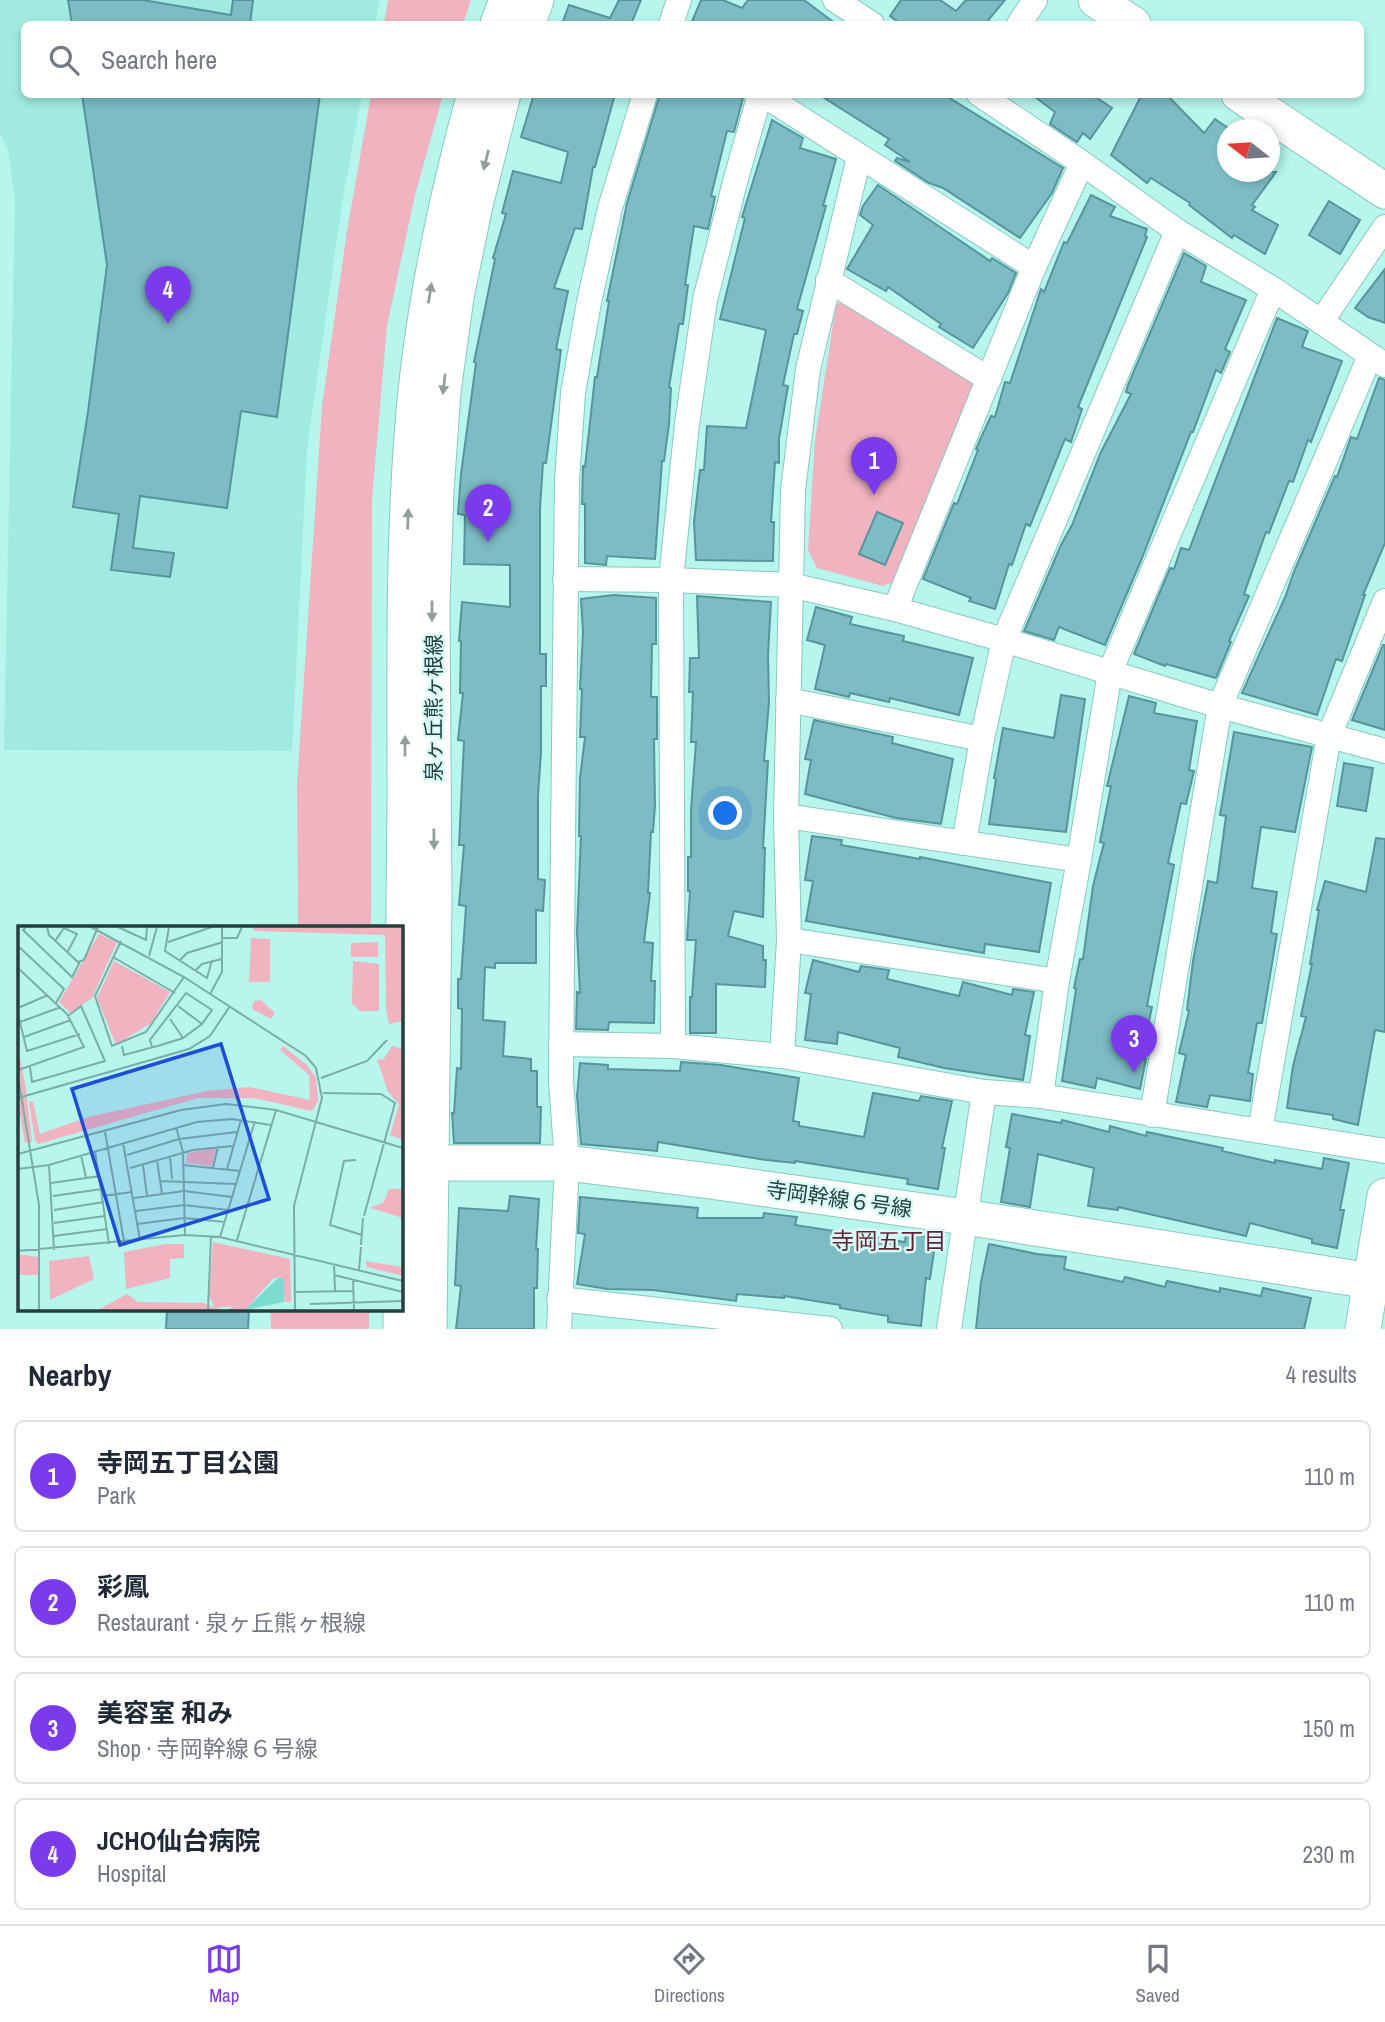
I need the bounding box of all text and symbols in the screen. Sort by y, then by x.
search box [21,21,1364,98]
icon: search [45,41,83,79]
text: Search here [101,42,217,77]
north arrow [1217,119,1280,182]
one-way arrow [480,150,491,172]
pin: 4 [145,266,191,324]
one-way arrow [425,281,436,303]
one-way arrow [439,373,450,395]
pin: 1 [851,437,897,495]
pin: 2 [465,484,511,542]
one-way arrow [403,508,414,530]
one-way arrow [427,600,438,622]
street label: 泉ヶ丘熊ヶ根線 [419,635,448,782]
one-way arrow [399,735,411,757]
your location [708,796,742,830]
one-way arrow [428,828,439,850]
inset map [18,926,402,1311]
pin: 3 [1111,1015,1157,1073]
street label: 寺岡幹線６号線 [764,1174,914,1224]
district label: 寺岡五丁目 [832,1225,947,1256]
text: Nearby [28,1355,111,1395]
text: 4 results [1286,1359,1357,1390]
text: 寺岡五丁目公園 [97,1445,279,1480]
text: 1 [48,1461,58,1492]
text: 110 m [1304,1461,1355,1492]
text: Park [97,1480,136,1511]
text: 彩鳳 [97,1569,149,1604]
text: 2 [48,1587,58,1618]
text: 110 m [1304,1587,1355,1618]
text: Restaurant · 泉ヶ丘熊ヶ根線 [97,1607,366,1638]
text: 美容室 和み [97,1695,233,1730]
text: 3 [48,1713,58,1744]
text: 150 m [1303,1713,1355,1744]
text: Shop · 寺岡幹線６号線 [97,1733,318,1764]
text: JCHO仙台病院 [97,1823,260,1858]
text: 4 [48,1839,58,1870]
text: 230 m [1303,1839,1355,1870]
text: Hospital [97,1858,166,1889]
tab: Map [205,1940,243,2008]
tab: Directions [654,1940,725,2008]
tab: Saved [1136,1940,1180,2008]

